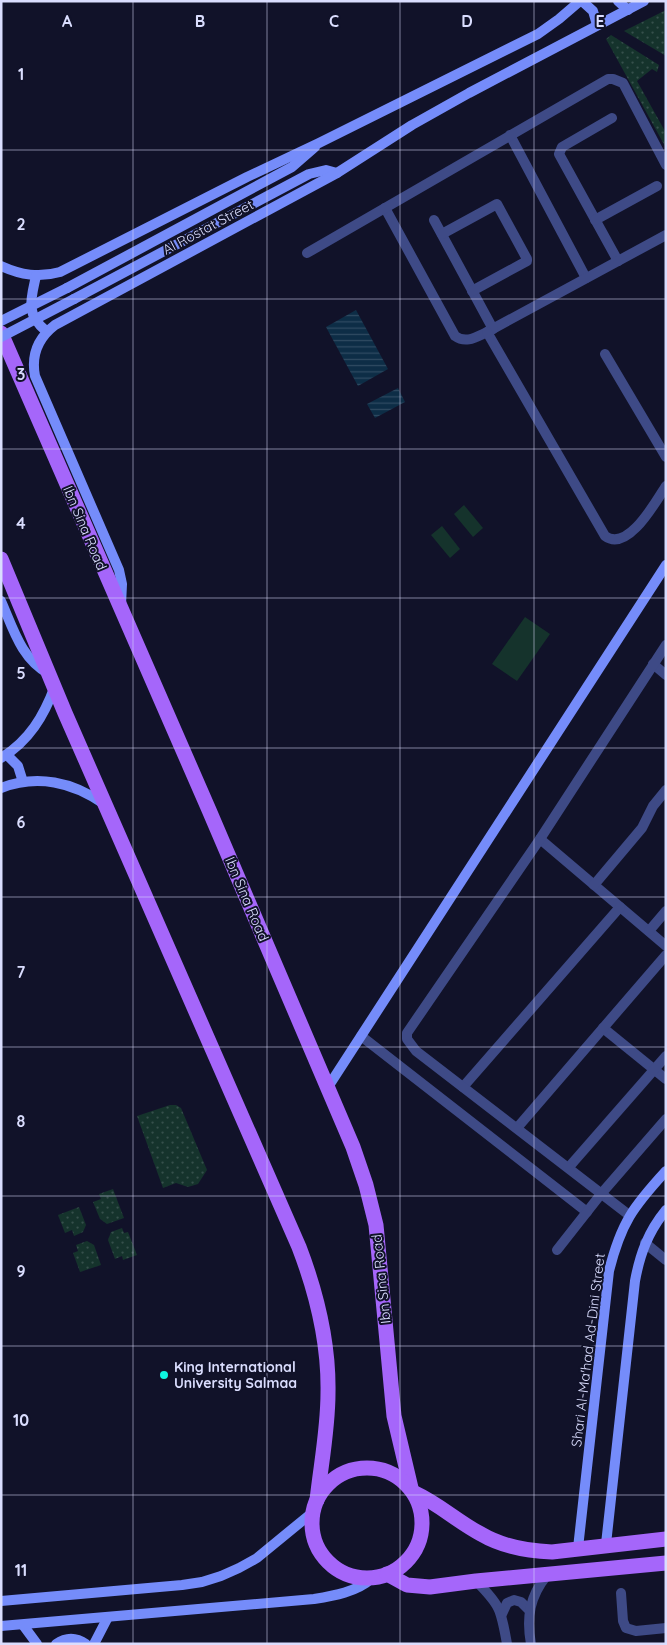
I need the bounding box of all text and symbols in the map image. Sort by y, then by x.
text: A [62,11,73,31]
text: B [195,11,205,31]
text: C [329,11,339,31]
text: D [461,11,473,31]
text: E [595,11,605,31]
text: 1 [18,64,24,84]
street label: Al Rostat Street [159,195,257,259]
text: 2 [16,214,26,234]
text: 3 [17,364,25,384]
street label: Ibn Sina Road [59,483,111,573]
text: 4 [16,513,26,533]
text: 5 [16,663,26,683]
text: 6 [17,812,26,832]
street label: Ibn Sina Road [221,854,273,944]
text: 7 [17,962,26,982]
text: 8 [17,1111,26,1131]
street label: Ibn Sina Road [367,1233,395,1325]
street label: Shari Al-Ma'had Ad-Dini Street [567,1252,609,1448]
text: 9 [16,1261,26,1281]
place label: King International University Salmaa [174,1358,297,1392]
marker: King International University Salmaa [158,1369,170,1381]
text: 10 [13,1410,29,1430]
text: 11 [15,1560,27,1580]

